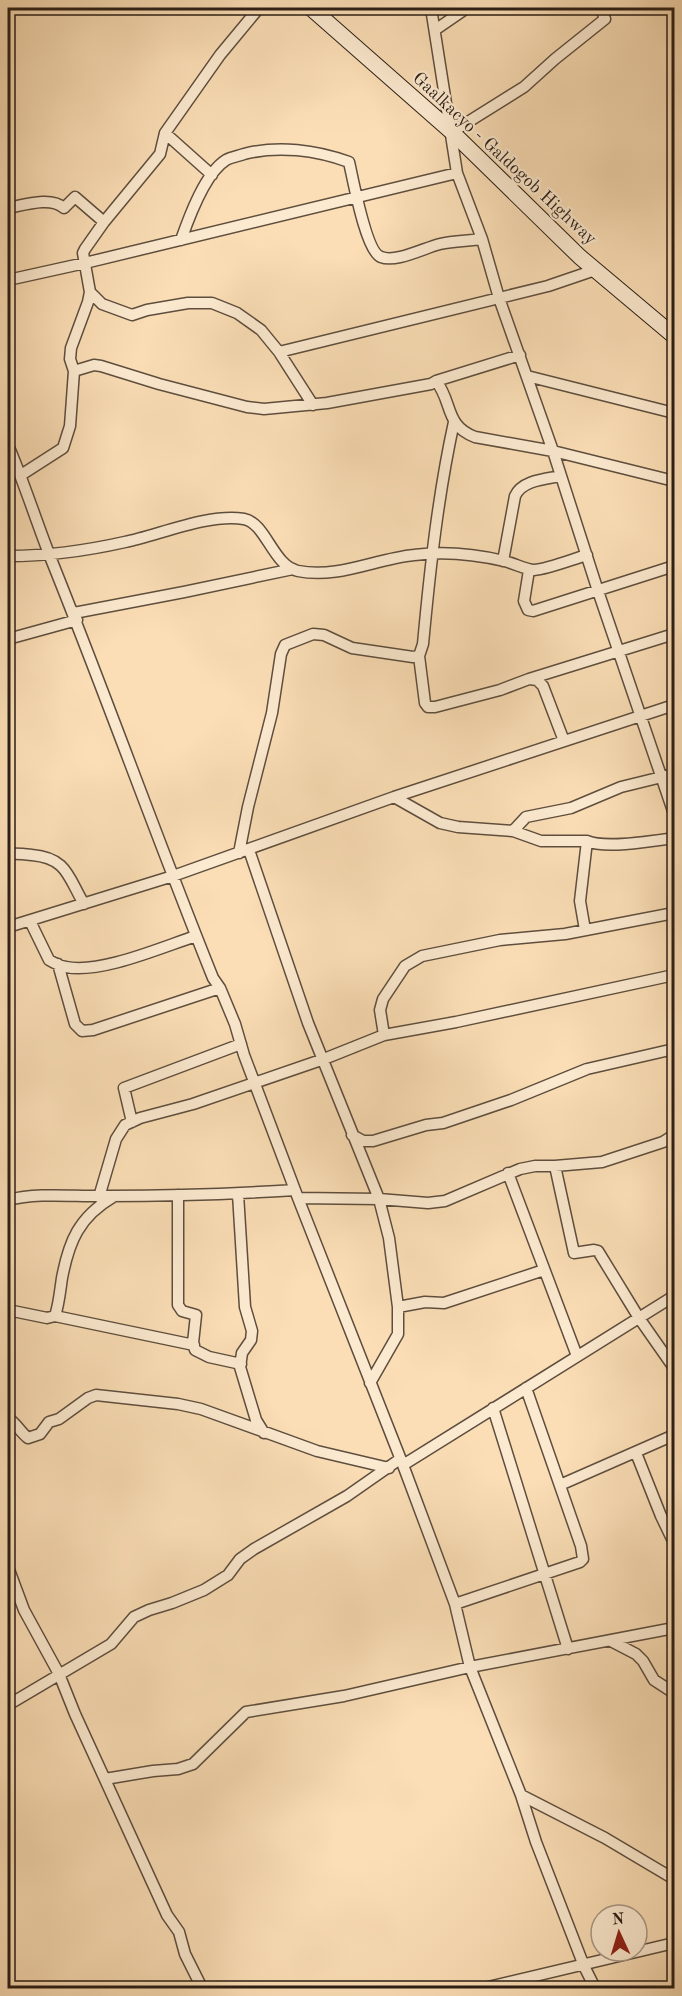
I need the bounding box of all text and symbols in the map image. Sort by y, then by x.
street label: Gaalkacyo - Galdogob Highway [409,69,600,249]
north arrow [589,1903,649,1963]
text: N [611,1912,626,1928]

